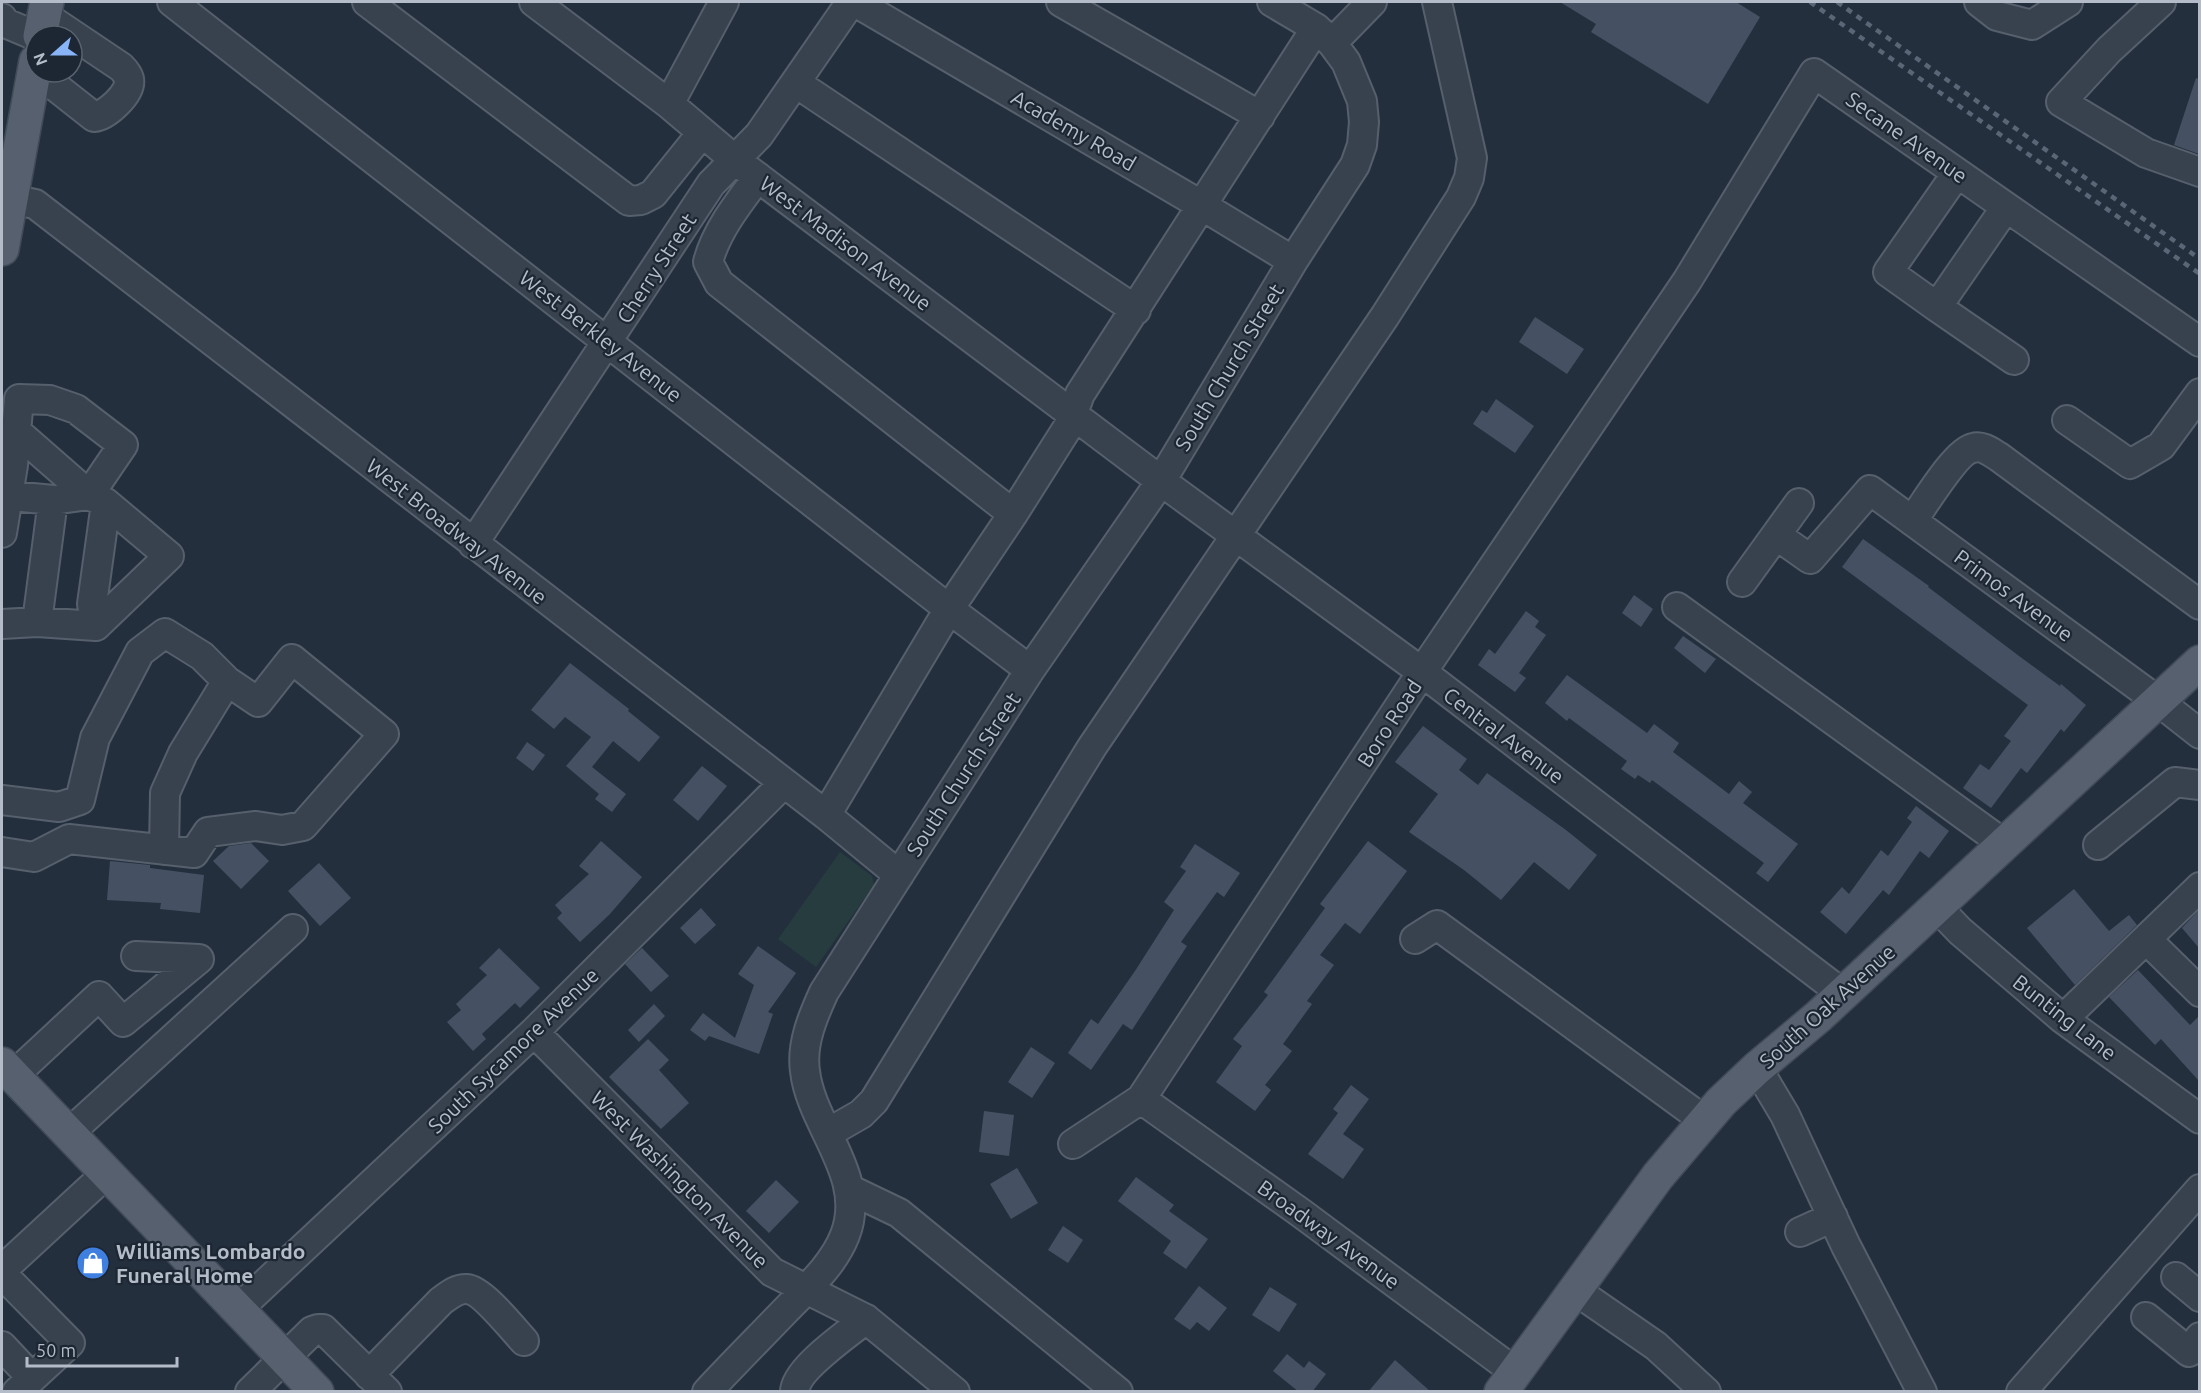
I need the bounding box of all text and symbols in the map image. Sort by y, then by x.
north arrow [24,24,84,84]
text: N [29,51,51,68]
street label: Academy Road [1008,85,1140,175]
street label: Secane Avenue [1842,86,1972,188]
street label: West Madison Avenue [756,171,936,315]
street label: Cherry Street [612,208,700,328]
street label: West Berkley Avenue [515,265,687,407]
street label: South Church Street [1170,279,1288,455]
street label: West Broadway Avenue [362,453,552,609]
street label: Primos Avenue [1950,544,2078,646]
street label: Boro Road [1352,675,1426,771]
street label: Central Avenue [1439,682,1569,788]
street label: South Church Street [901,688,1025,860]
street label: South Oak Avenue [1754,939,1900,1073]
street label: South Sycamore Avenue [423,962,603,1138]
street label: Bunting Lane [2009,969,2121,1065]
street label: West Washington Avenue [586,1085,774,1273]
street label: Broadway Avenue [1253,1175,1405,1293]
place label: Williams Lombardo Funeral Home [116,1239,305,1287]
shop icon: Williams Lombardo Funeral Home [75,1245,111,1281]
scale bar [27,1330,177,1368]
text: 50 m [36,1340,76,1360]

